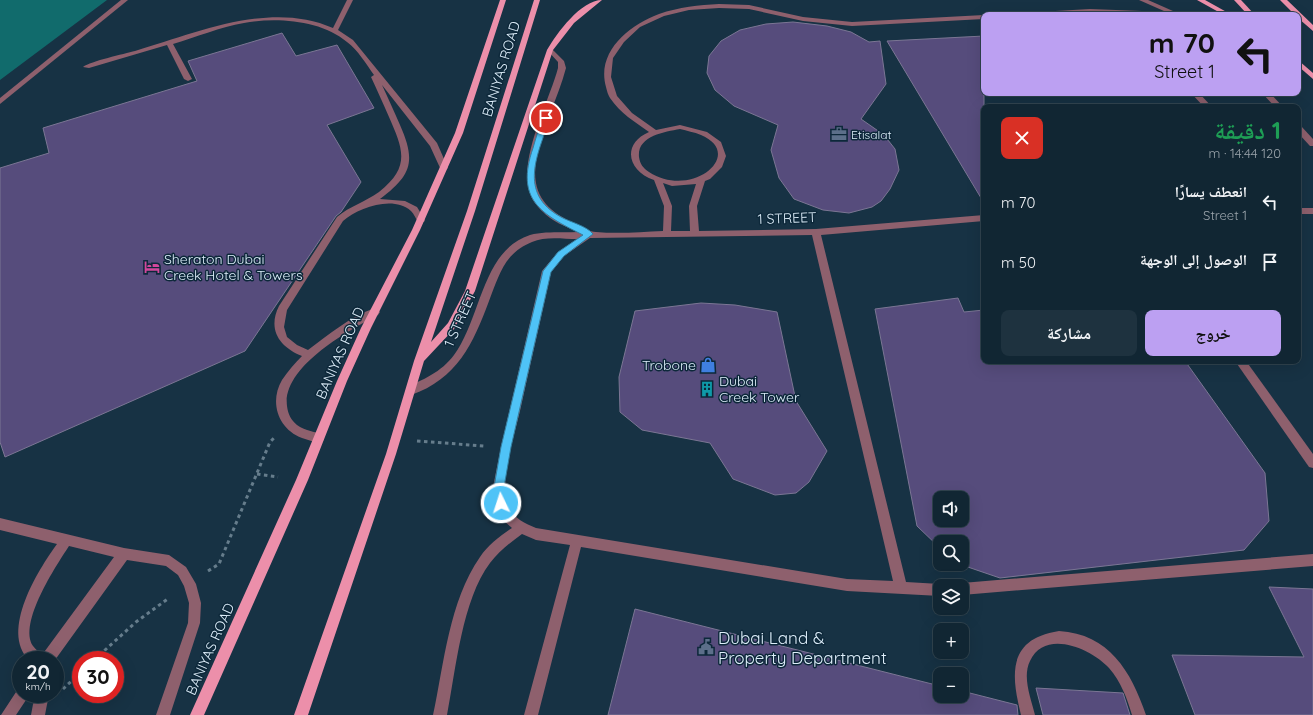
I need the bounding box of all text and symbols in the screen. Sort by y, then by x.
street label: BANIYAS ROAD [478,19,524,119]
text: 70 m [1149,25,1215,60]
icon: left [1229,28,1281,80]
text: 1 Street [1154,60,1215,83]
pin [529,101,563,135]
icon: arrive [535,107,557,129]
text: 1 دقيقة [1215,115,1281,145]
button: close [1001,117,1043,159]
office icon: Etisalat [830,125,848,143]
place label: Etisalat [851,127,892,142]
text: 120 m · 14:44 [1209,145,1281,161]
text: انعطف يسارًا [1175,182,1247,201]
icon: left [1259,191,1281,213]
text: 70 m [1001,193,1035,212]
text: 1 Street [1203,207,1247,223]
street label: 1 STREET [757,208,817,228]
place label: Sheraton Dubai Creek Hotel & Towers [164,250,302,284]
text: الوصول إلى الوجهة [1140,250,1247,269]
icon: arrive [1259,251,1281,273]
text: 50 m [1001,253,1036,272]
hotel icon: Sheraton Dubai Creek Hotel & Towers [143,258,161,276]
street label: 1 STREET [440,288,480,350]
street label: BANIYAS ROAD [312,304,368,402]
button: مشاركة [1001,310,1137,356]
button: خروج [1145,310,1281,356]
place label: Trobone [642,356,696,374]
shop icon: Trobone [699,356,717,374]
place label: Dubai Creek Tower [719,372,800,406]
building icon: Dubai Creek Tower [698,380,716,398]
position arrow [480,482,522,524]
map controls [933,491,969,703]
button: sound [933,491,969,527]
button: search [933,535,969,571]
button: layers [933,579,969,615]
street label: BANIYAS ROAD [182,600,238,698]
button: + [933,623,969,659]
place label: Dubai Land & Property Department [718,627,887,668]
public building icon: Dubai Land & Property Department [697,638,715,656]
speed limit sign: 30 [72,651,124,703]
text: 20 [26,659,50,684]
button: − [933,667,969,703]
text: km/h [25,680,51,693]

